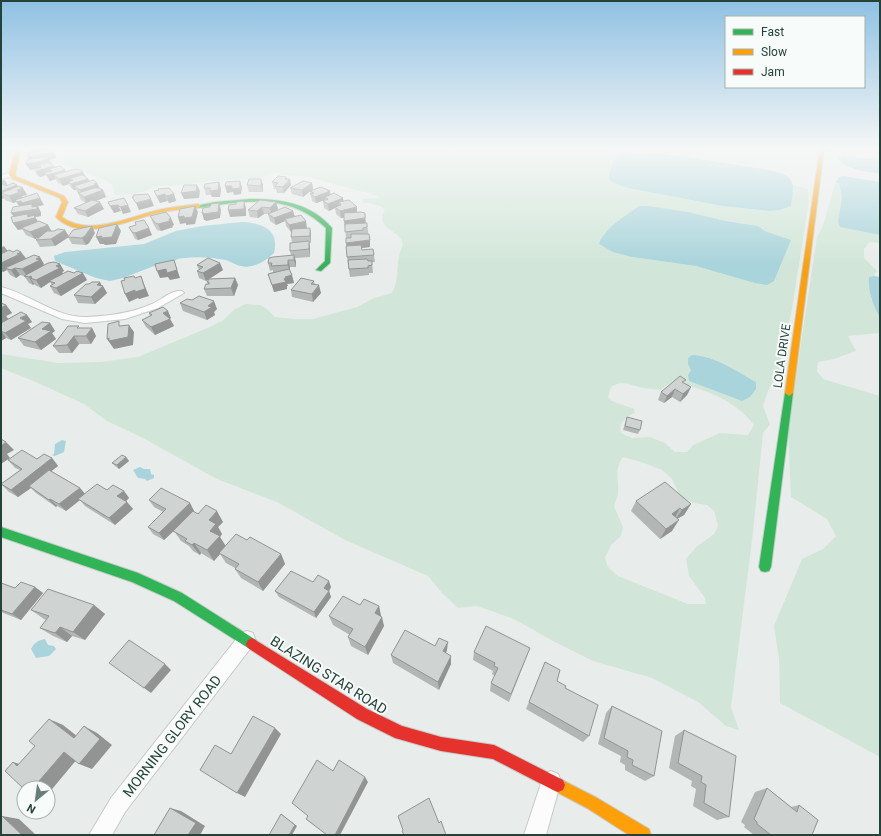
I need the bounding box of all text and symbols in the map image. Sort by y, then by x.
legend [725,16,865,88]
text: Fast [761,25,784,39]
text: Slow [761,45,787,59]
text: Jam [761,65,785,79]
street label: LOLA DRIVE [771,323,793,389]
street label: BLAZING STAR ROAD [268,633,390,717]
street label: MORNING GLORY ROAD [119,672,225,800]
north arrow [16,780,56,820]
text: N [25,801,38,816]

